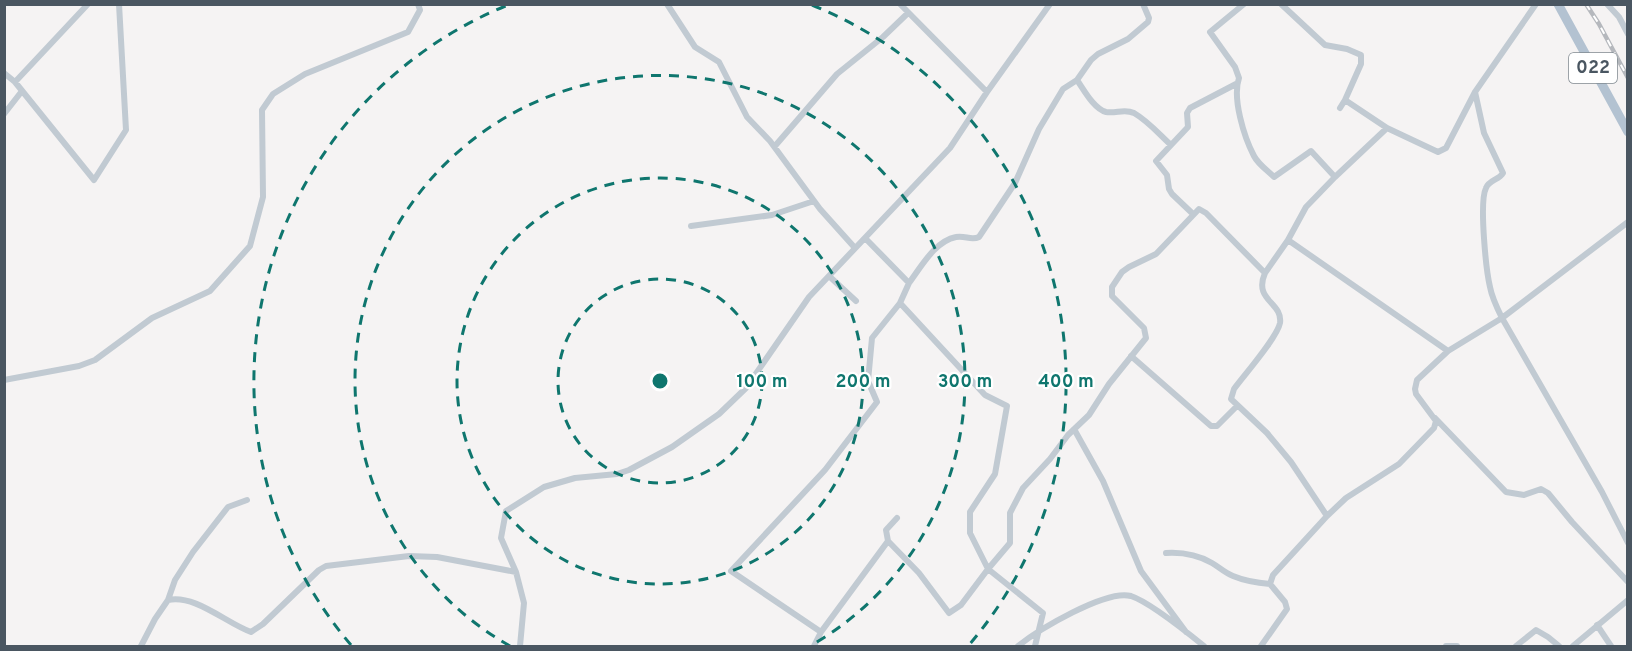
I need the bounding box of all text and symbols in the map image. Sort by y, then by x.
road number: 022 [1569,53,1617,83]
centre of rings [650,371,670,391]
text: 100 m [736,371,788,394]
text: 200 m [835,371,891,394]
text: 300 m [938,371,992,394]
text: 400 m [1038,371,1094,394]

